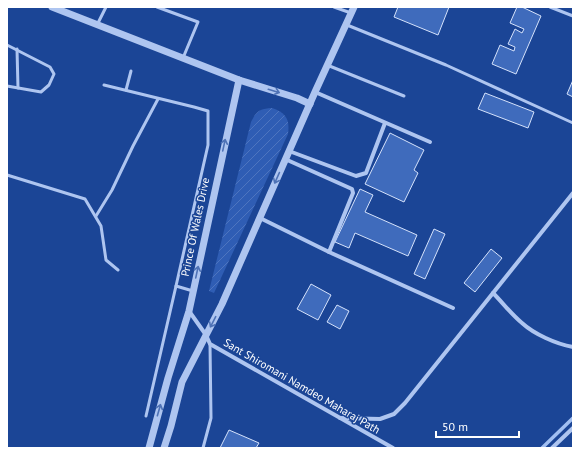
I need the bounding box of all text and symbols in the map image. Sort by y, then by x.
one-way arrow [268,88,281,95]
one-way arrow [221,138,229,151]
one-way arrow [273,171,280,183]
street label: Prince Of Wales Drive [178,176,212,278]
one-way arrow [193,265,201,278]
one-way arrow [209,316,216,328]
street label: Sant Shiromani Namdeo Maharaj Path [221,335,383,437]
one-way arrow [156,404,163,417]
scale bar [436,413,519,439]
text: 50 m [442,419,468,434]

